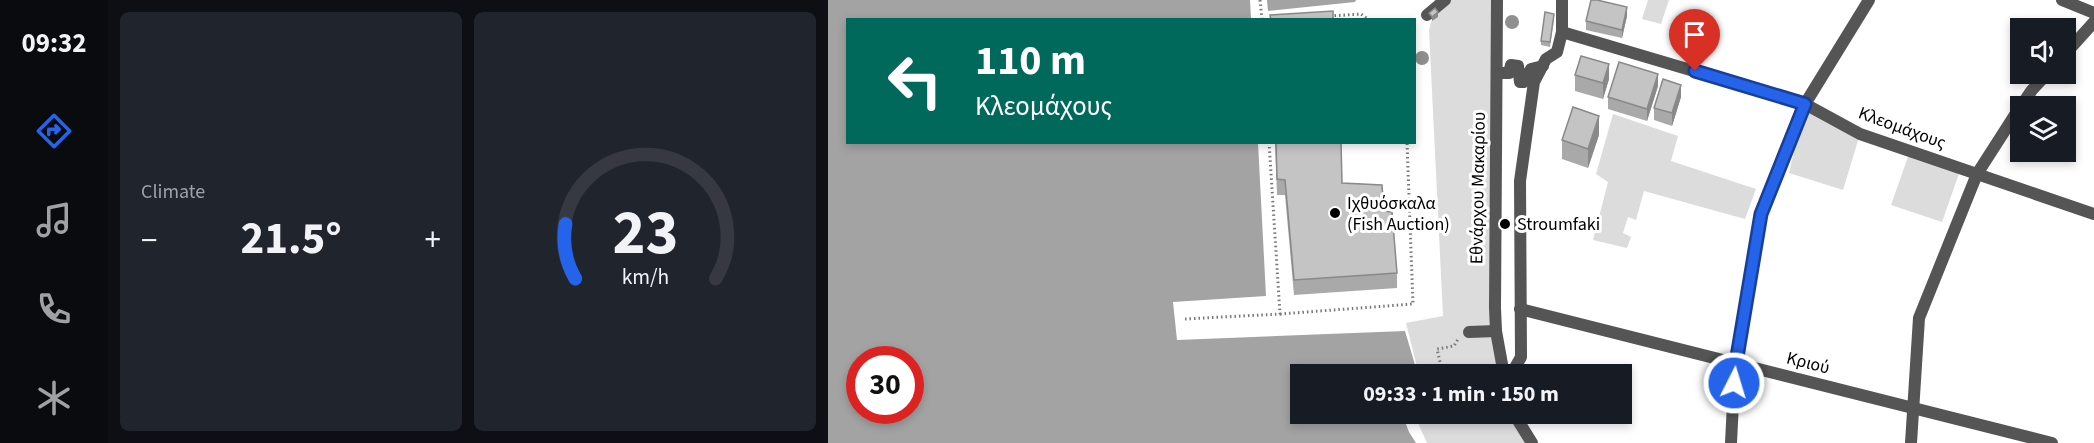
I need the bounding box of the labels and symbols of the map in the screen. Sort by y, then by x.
pin [1669,9,1720,71]
street label: Κλεομάχους [1855,101,1949,155]
street label: Εθνάρχου Μακαρίου [1464,112,1492,264]
place label: Ιχθυόσκαλα (Fish Auction) [1347,191,1450,237]
marker: Ιχθυόσκαλα (Fish Auction) [1328,206,1342,220]
place label: Stroumfaki [1517,212,1600,237]
marker: Stroumfaki [1498,217,1512,231]
speed limit sign: 30 [846,346,924,424]
street label: Κριού [1784,346,1832,380]
position arrow [1702,351,1766,415]

